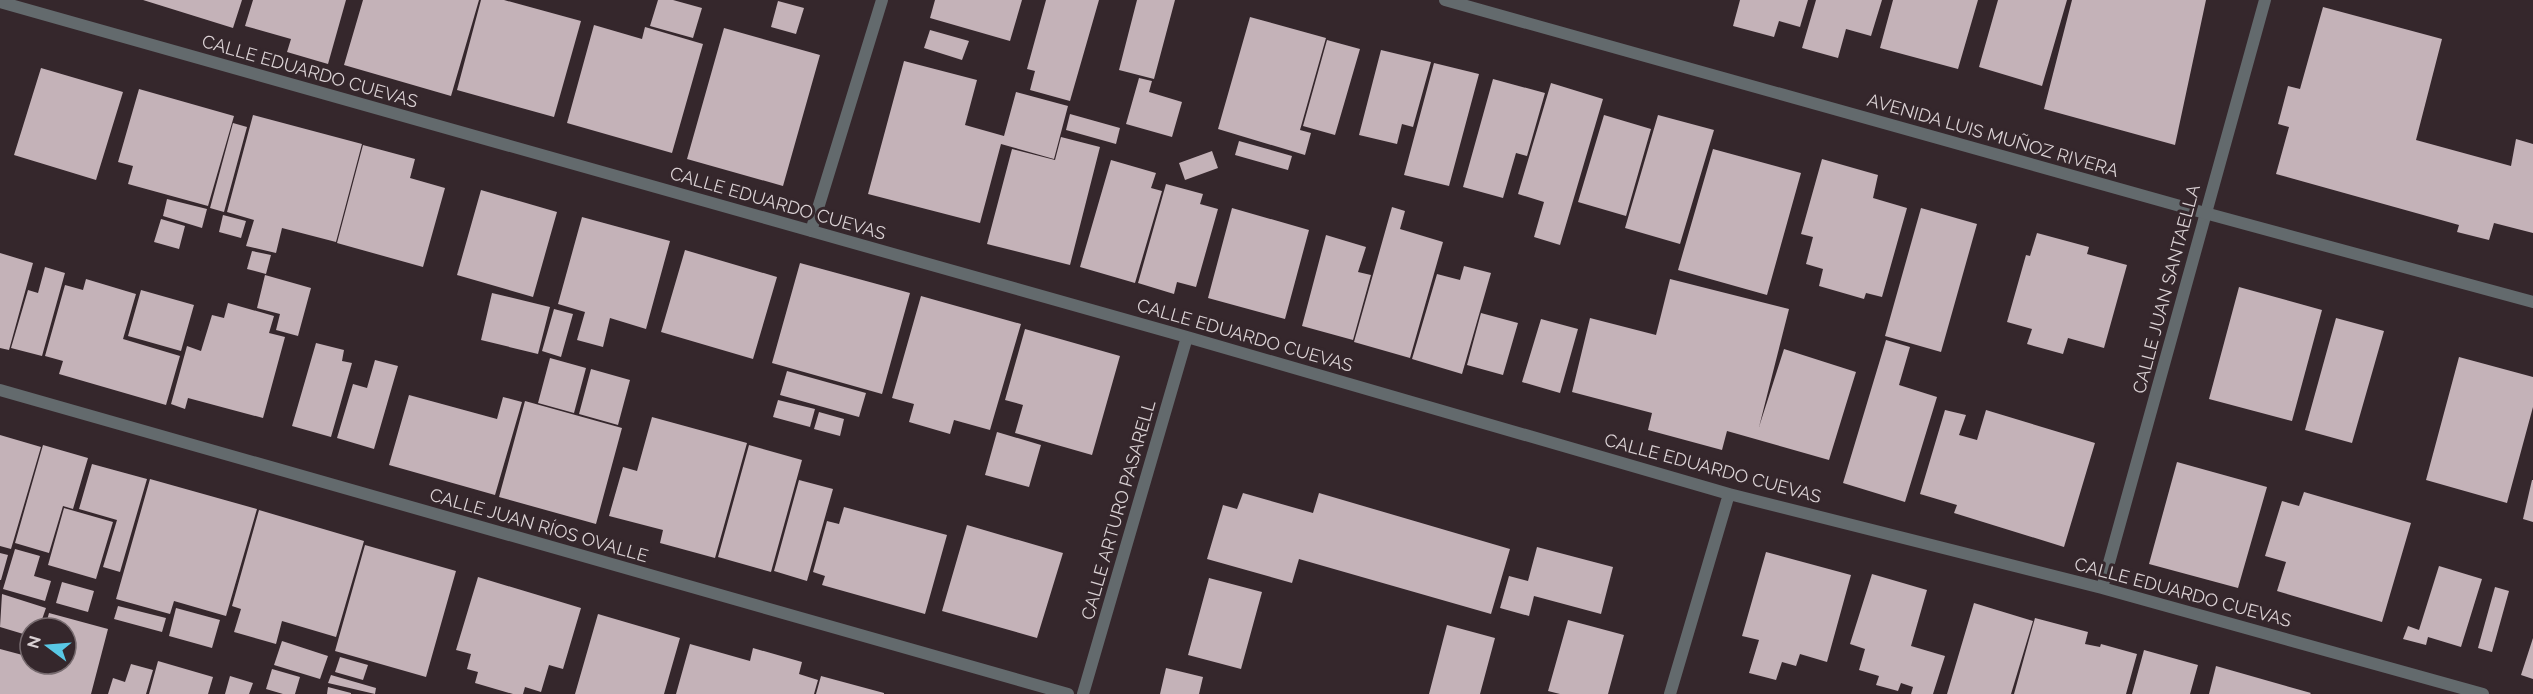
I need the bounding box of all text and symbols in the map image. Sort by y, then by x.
street label: CALLE EDUARDO CUEVAS [200,30,420,112]
street label: AVENIDA LUIS MUÑOZ RIVERA [1865,89,2121,181]
street label: CALLE EDUARDO CUEVAS [668,162,888,244]
street label: CALLE JUAN SANTAELLA [2128,182,2204,396]
street label: CALLE EDUARDO CUEVAS [1135,294,1355,376]
street label: CALLE ARTURO PASARELL [1077,397,1160,622]
street label: CALLE EDUARDO CUEVAS [1602,429,1824,507]
street label: CALLE JUAN RÍOS OVALLE [427,483,651,566]
street label: CALLE EDUARDO CUEVAS [2072,553,2294,631]
north arrow [18,616,78,676]
text: N [23,634,45,650]

